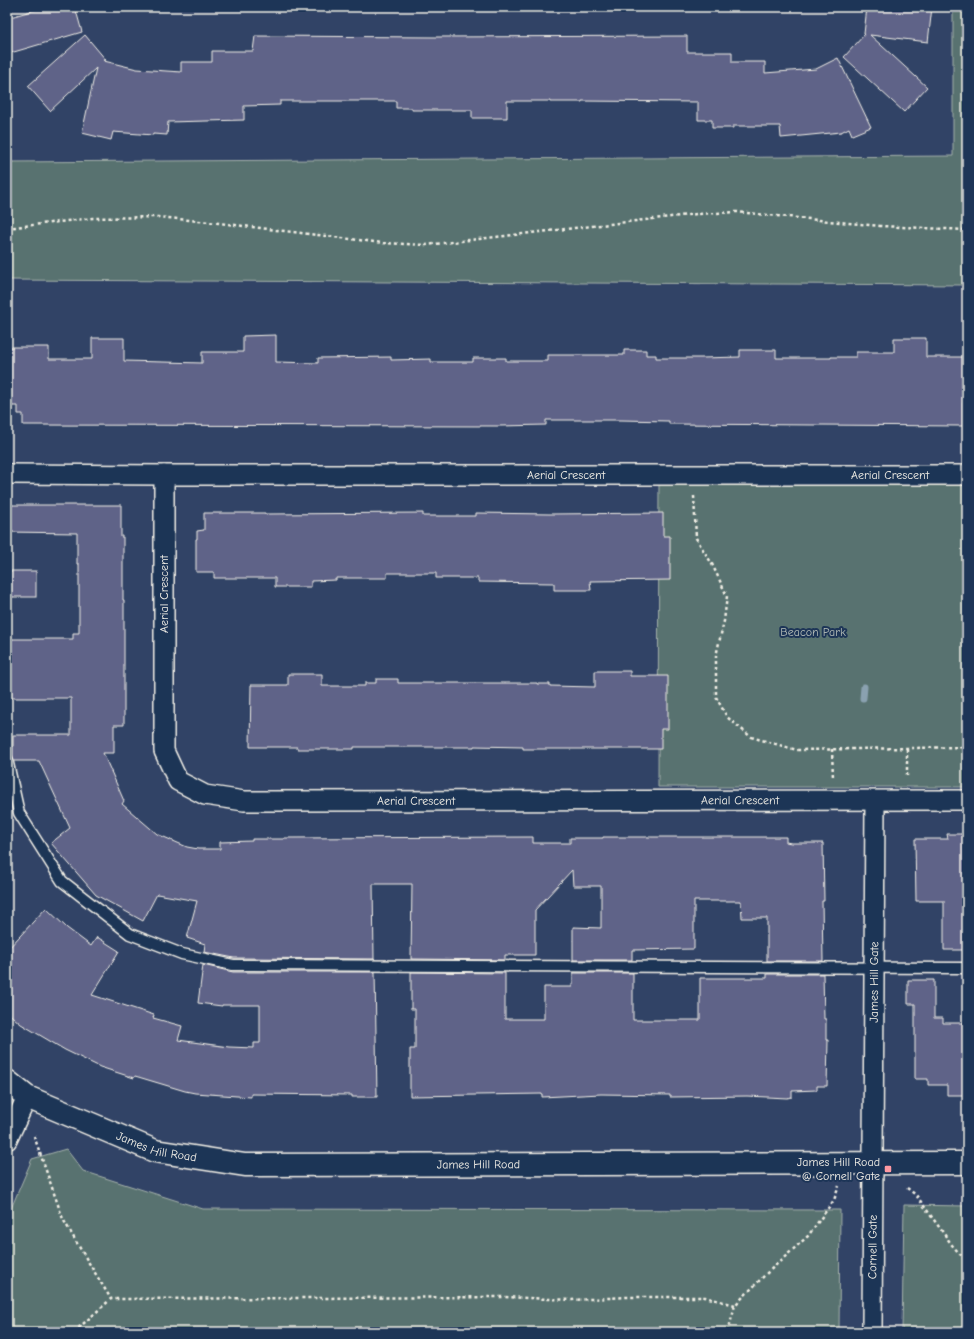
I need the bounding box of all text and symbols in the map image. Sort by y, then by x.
street label: Aerial Crescent [527,468,606,482]
street label: Aerial Crescent [851,468,930,482]
street label: Aerial Crescent [157,554,171,633]
park label: Beacon Park [780,625,846,639]
street label: Aerial Crescent [701,793,780,807]
street label: Aerial Crescent [377,794,456,808]
street label: James Hill Gate [867,941,881,1023]
street label: James Hill Road [114,1129,198,1164]
place label: James Hill Road @ Cornell Gate [797,1155,880,1183]
street label: James Hill Road [437,1157,520,1171]
marker: James Hill Road @ Cornell Gate [883,1164,893,1174]
street label: Cornell Gate [865,1215,880,1279]

